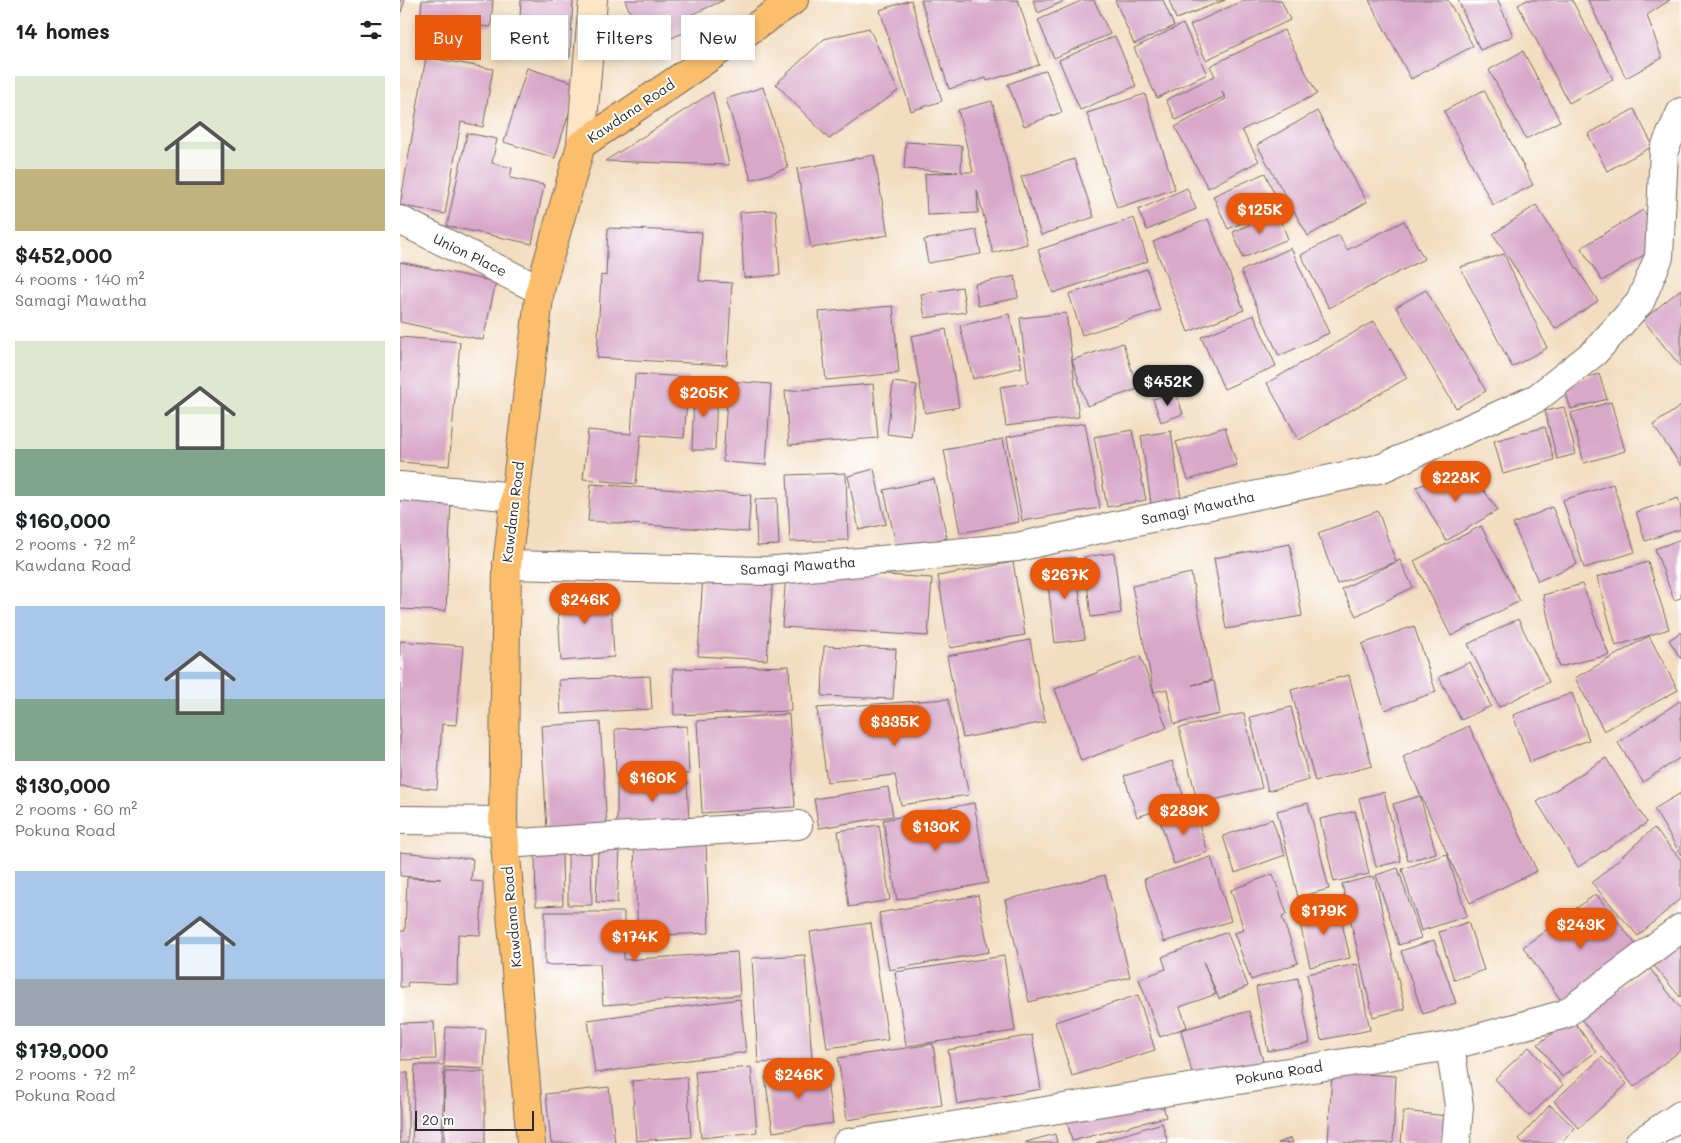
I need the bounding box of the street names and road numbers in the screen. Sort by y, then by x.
street label: Kawdana Road [583,74,678,147]
street label: Union Place [430,229,510,281]
street label: Kawdana Road [497,460,528,563]
street label: Samagi Mawatha [1139,486,1256,529]
street label: Samagi Mawatha [740,552,856,579]
street label: Kawdana Road [498,866,525,968]
street label: Pokuna Road [1234,1056,1324,1089]

